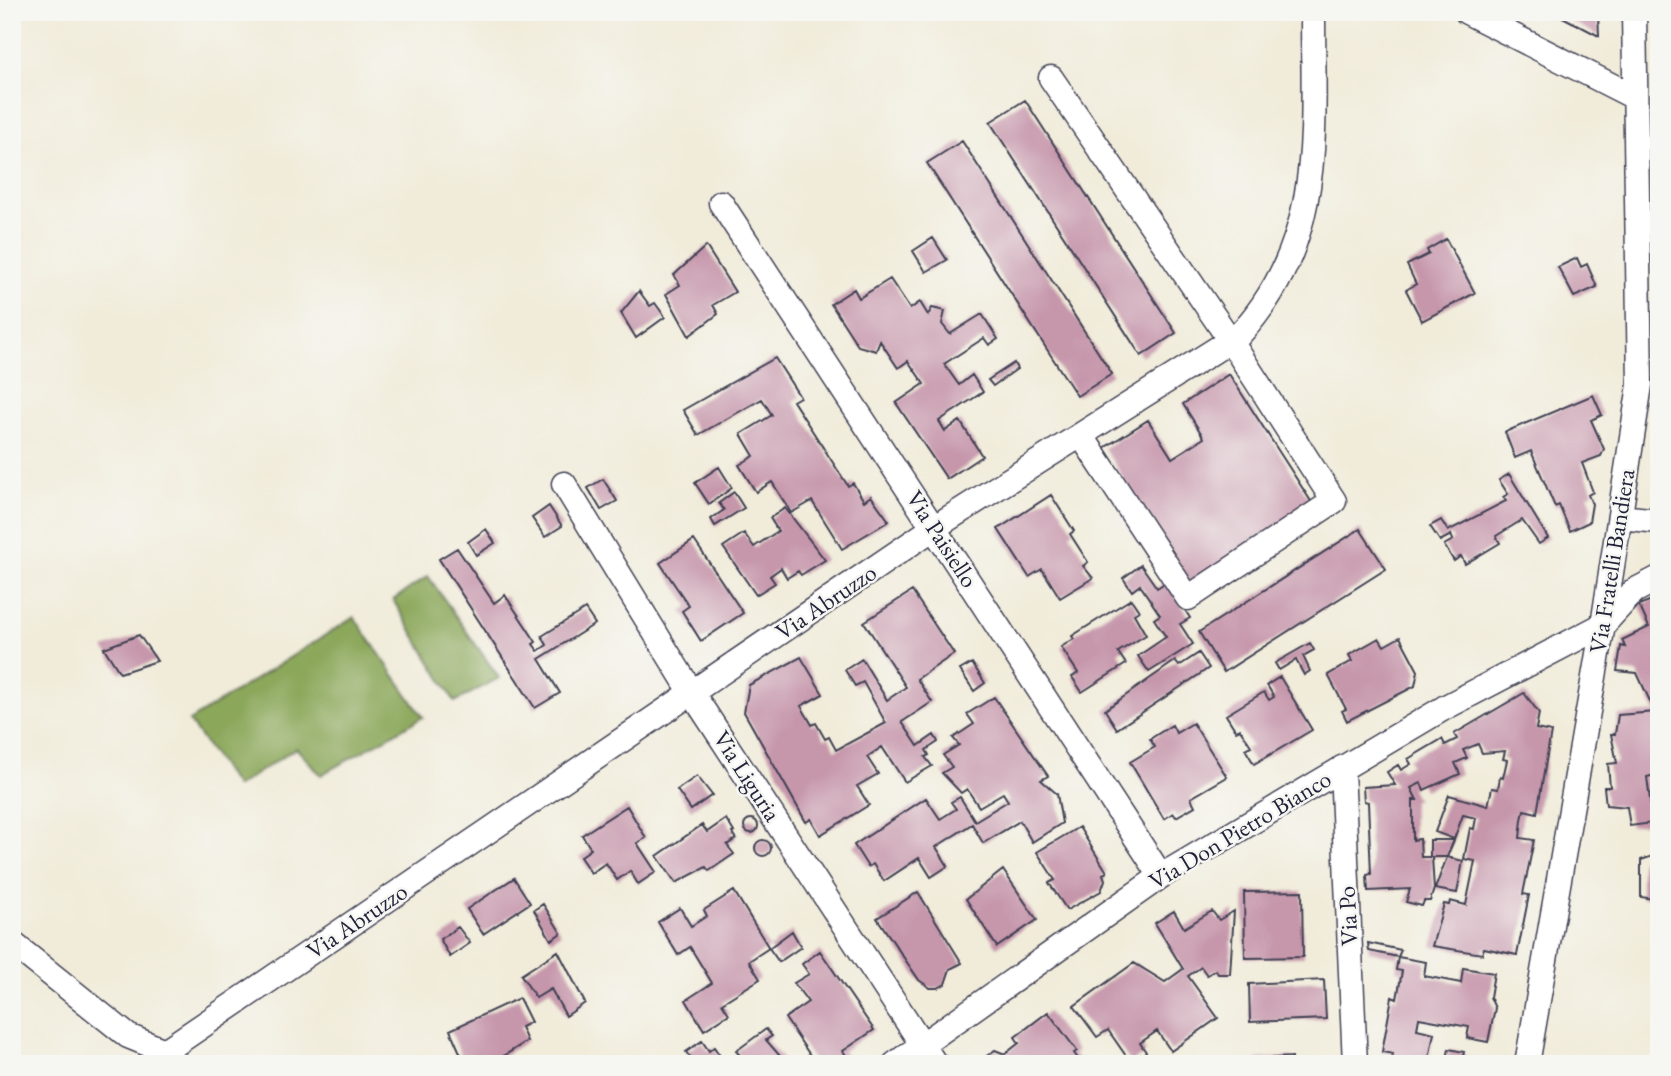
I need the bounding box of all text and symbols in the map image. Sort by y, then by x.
street label: Via Fratelli Bandiera [1582,466,1641,655]
street label: Via Paisiello [900,484,985,593]
street label: Via Abruzzo [769,556,882,647]
street label: Via Liguria [707,724,789,827]
street label: Via Don Pietro Bianco [1143,763,1337,896]
street label: Via Abruzzo [300,875,413,966]
street label: Via Po [1330,885,1365,947]

